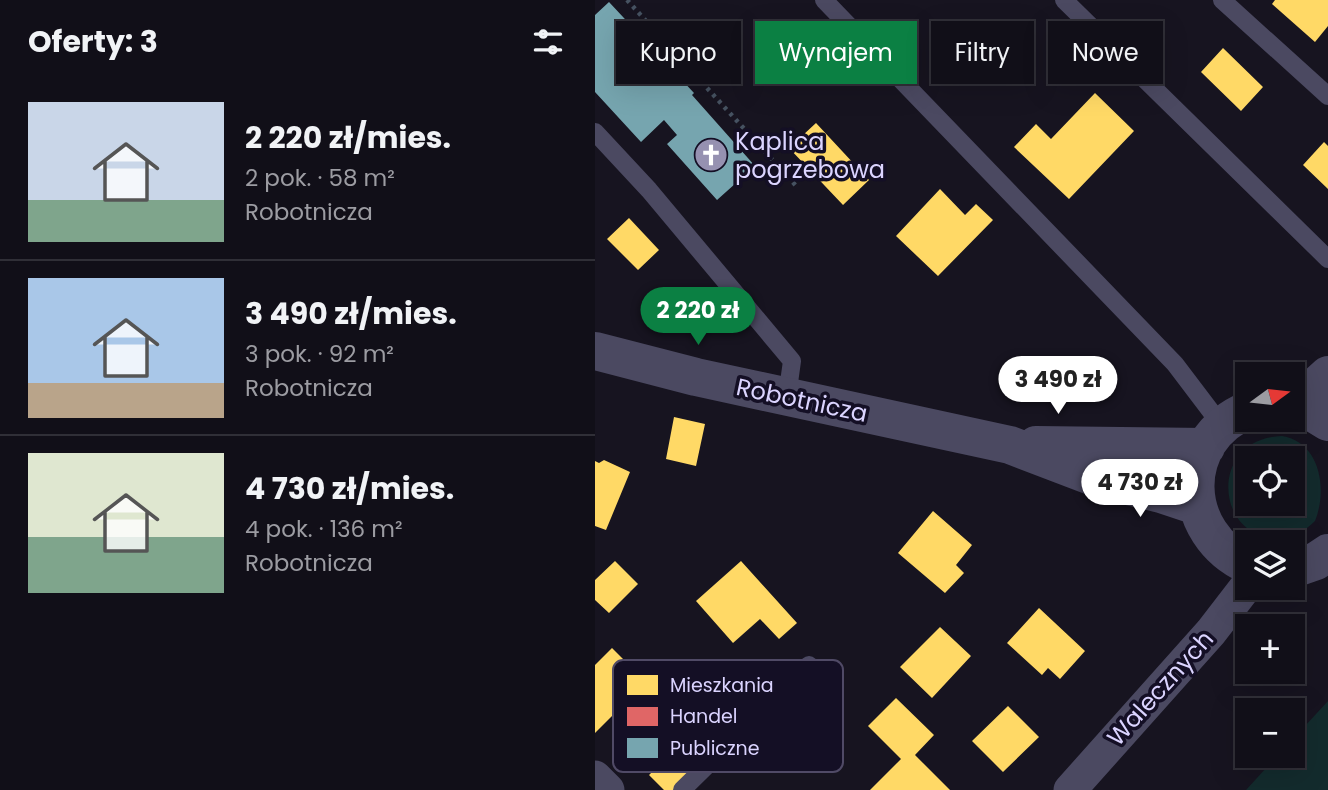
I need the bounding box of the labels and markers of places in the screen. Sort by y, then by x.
place label: Kaplica pogrzebowa [735,125,885,186]
church icon: Kaplica pogrzebowa [692,136,730,174]
pin: 2 220 zł [626,288,770,347]
pin: 3 490 zł [986,356,1130,416]
pin: 4 730 zł [1068,460,1212,519]

